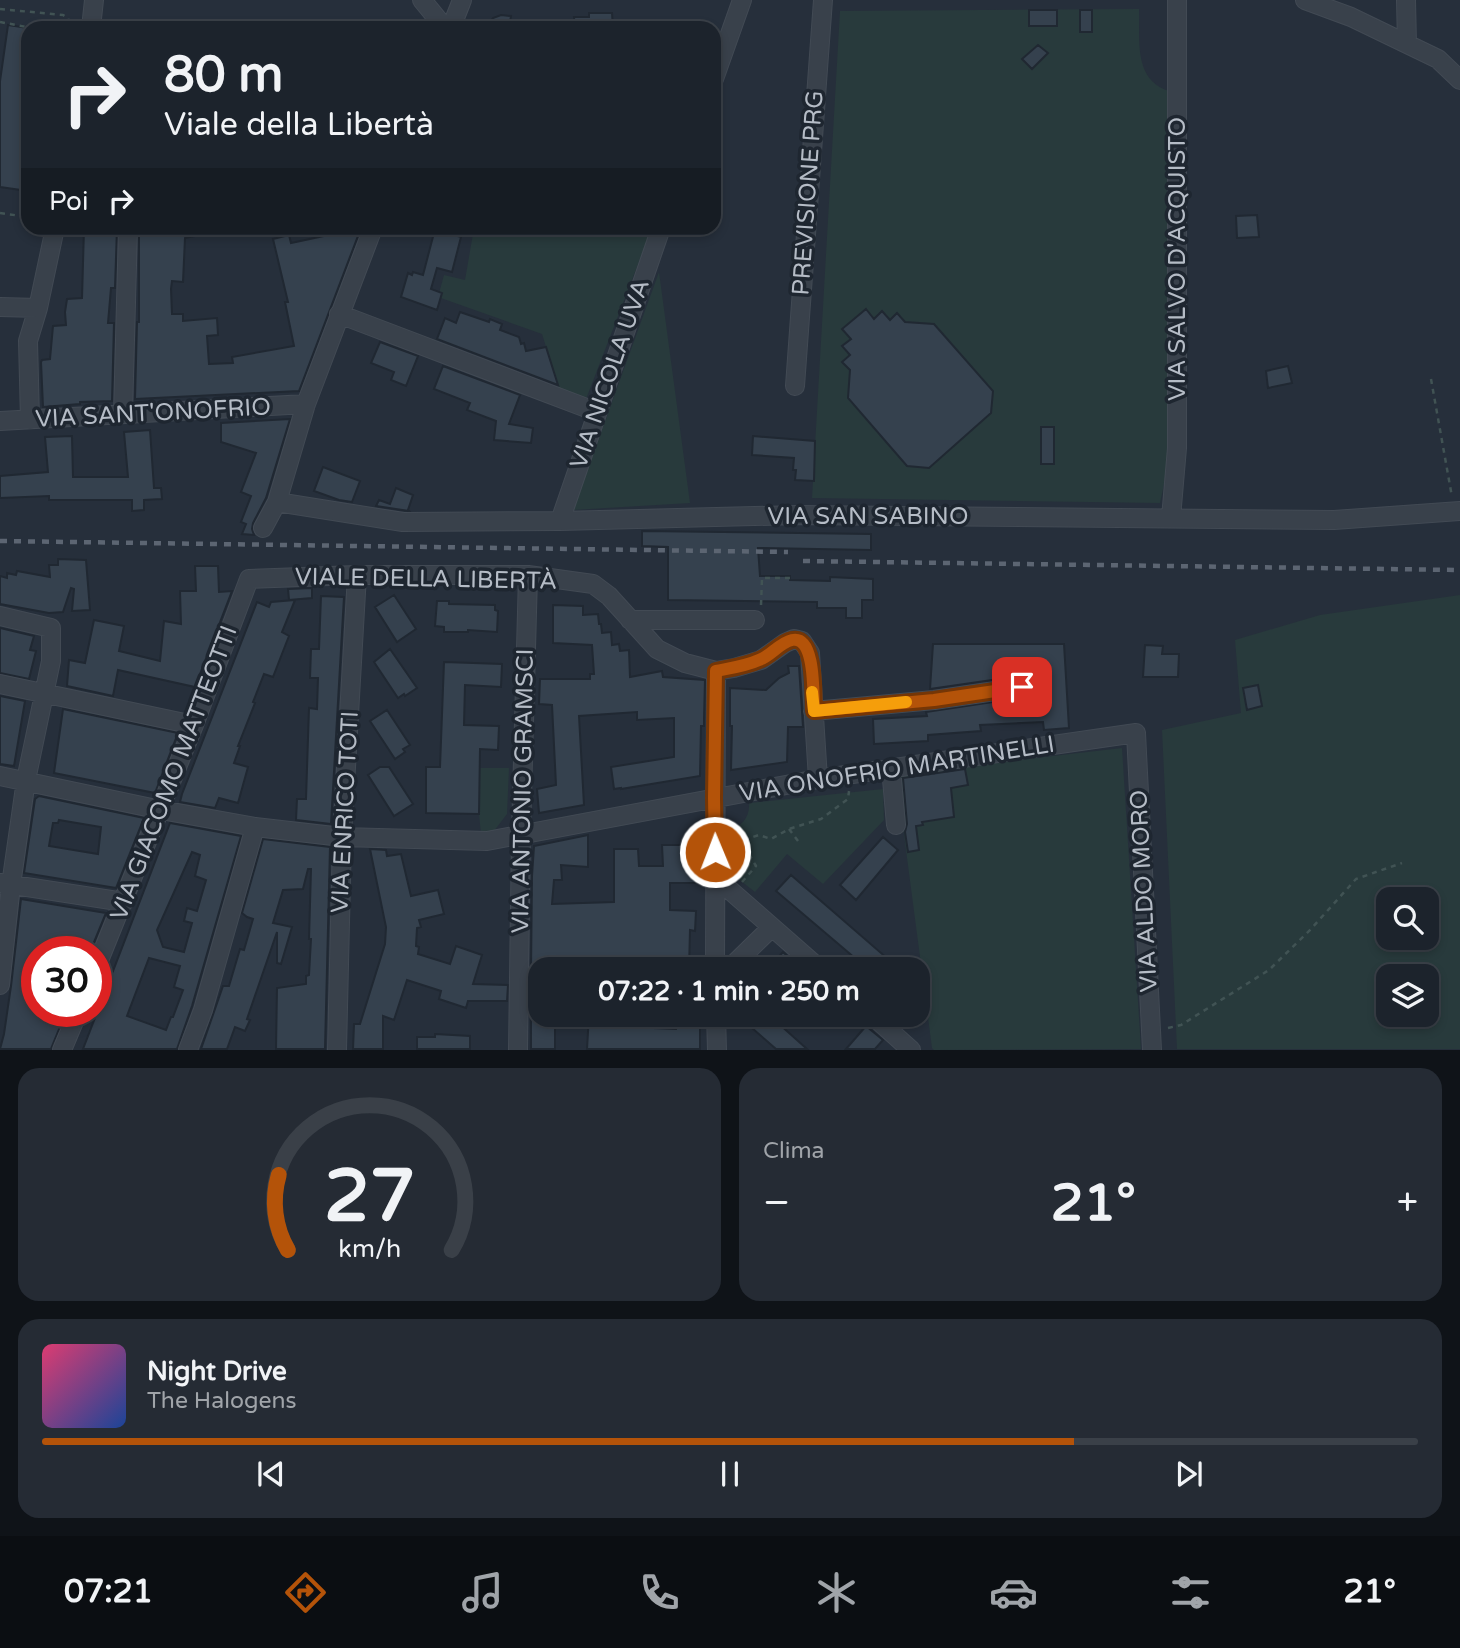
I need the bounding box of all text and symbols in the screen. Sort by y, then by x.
text: 80 m [164,46,283,105]
icon: right [49,49,140,140]
street label: PREVISIONE PRG [786,90,830,296]
text: Viale della Libertà [164,106,434,144]
street label: VIA SALVO D'ACQUISTO [1163,117,1192,401]
icon: right [102,182,140,220]
text: Poi [49,186,88,217]
street label: VIA NICOLA UVA [564,275,656,473]
street label: VIA SANT'ONOFRIO [34,392,272,434]
street label: VIA SAN SABINO [768,502,968,531]
street label: VIALE DELLA LIBERTÀ [295,561,557,596]
street label: VIA GIACOMO MATTEOTTI [104,621,244,925]
street label: VIA ANTONIO GRAMSCI [506,648,540,934]
pin [992,657,1052,717]
icon: arrive [1003,668,1041,706]
street label: VIA ENRICO TOTI [325,710,365,914]
street label: VIA ONOFRIO MARTINELLI [737,730,1057,808]
street label: VIA ALDO MORO [1124,789,1164,993]
position arrow [678,815,752,889]
map controls [1376,887,1439,1027]
button: search [1376,887,1439,950]
speed limit sign: 30 [21,936,112,1027]
button: layers [1376,964,1439,1027]
text: 07:22 · 1 min · 250 m [598,976,860,1007]
text: Clima [763,1137,824,1165]
text: 27 [324,1154,415,1242]
text: 21° [1051,1172,1136,1235]
text: − [763,1180,790,1226]
text: + [1397,1180,1418,1226]
text: km/h [338,1234,401,1264]
text: Night Drive [147,1356,287,1387]
text: The Halogens [147,1387,296,1415]
icon: previous [252,1455,290,1493]
icon: pause [711,1455,749,1493]
icon: next [1170,1455,1208,1493]
icon: directions [281,1568,330,1617]
icon: music [458,1568,507,1617]
icon: phone [635,1568,684,1617]
icon: climate [812,1568,861,1617]
icon: car [989,1568,1038,1617]
icon: filters [1166,1568,1215,1617]
text: 07:21 [64,1573,153,1611]
text: 21° [1344,1573,1396,1611]

